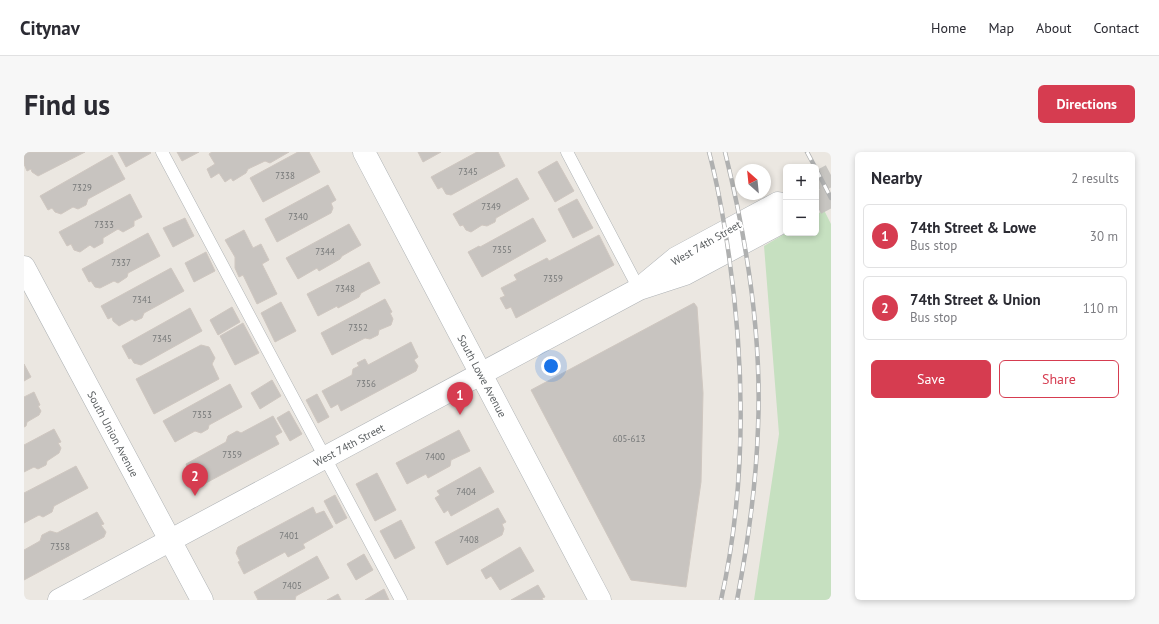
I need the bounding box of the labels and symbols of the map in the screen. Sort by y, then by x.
north arrow [735,164,771,200]
house number: 7345 [458,166,478,177]
house number: 7338 [275,170,295,181]
house number: 7329 [72,182,92,193]
house number: 7349 [481,201,501,212]
house number: 7340 [288,211,308,222]
street label: West 74th Street [669,217,744,269]
house number: 7333 [94,219,114,230]
house number: 7355 [492,244,512,255]
house number: 7344 [315,246,335,257]
house number: 7337 [111,257,131,268]
house number: 7359 [543,273,563,284]
house number: 7348 [335,283,355,294]
house number: 7341 [132,294,152,305]
house number: 7352 [348,322,368,333]
street label: South Lowe Avenue [454,332,510,420]
house number: 7345 [152,333,172,344]
your location [541,356,561,376]
house number: 7356 [356,378,376,389]
pin: 1 [447,382,473,415]
street label: South Union Avenue [84,389,142,480]
house number: 7353 [192,409,212,420]
street label: West 74th Street [311,420,387,470]
house number: 605-613 [613,433,645,444]
house number: 7359 [222,449,242,460]
house number: 7400 [425,451,445,462]
pin: 2 [182,463,208,496]
house number: 7404 [456,486,476,497]
house number: 7401 [279,530,299,541]
house number: 7408 [459,534,479,545]
house number: 7358 [50,541,70,552]
house number: 7405 [282,580,302,591]

